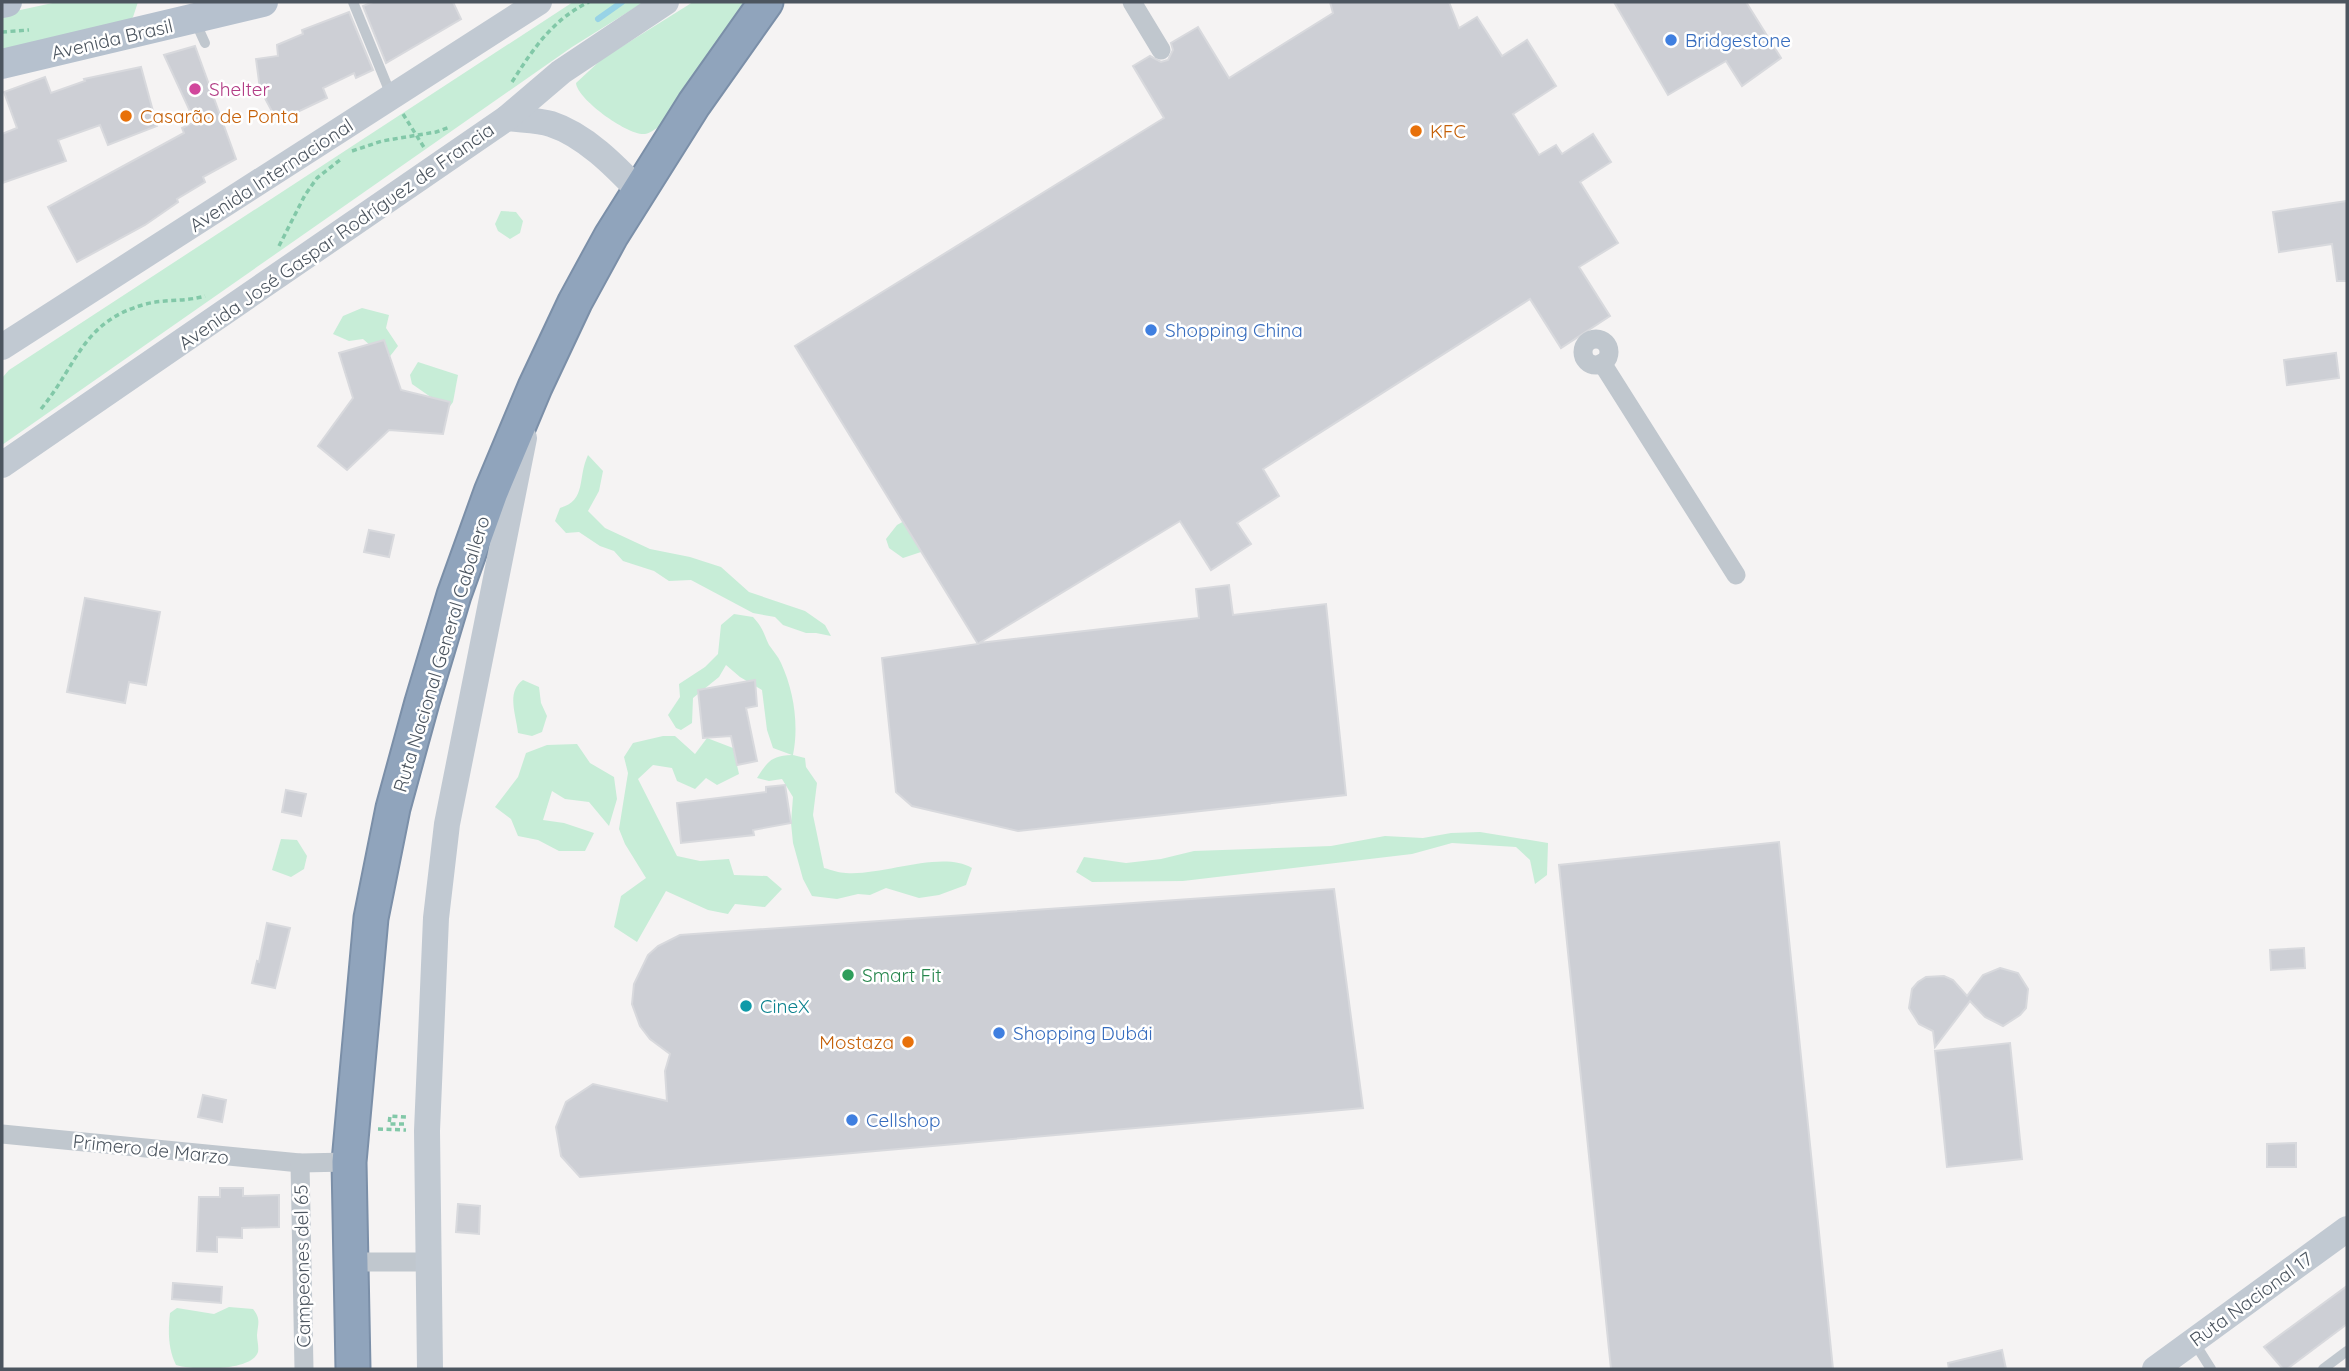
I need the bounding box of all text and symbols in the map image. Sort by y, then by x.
street label: Avenida Brasil [49,13,175,65]
place label: Bridgestone [1685,28,1791,52]
marker: Bridgestone [1663,32,1679,48]
place label: Shelter [209,77,271,101]
marker: Shelter [187,81,203,97]
place label: Casarão de Ponta [140,104,299,128]
marker: Casarão de Ponta [118,108,134,124]
street label: Avenida Internacional [185,113,357,237]
street label: Avenida José Gaspar Rodríguez de Francia [174,117,498,355]
place label: KFC [1430,119,1466,143]
marker: KFC [1408,123,1424,139]
place label: Shopping China [1165,318,1303,342]
marker: Shopping China [1143,322,1159,338]
street label: Ruta Nacional General Caballero [387,513,495,795]
place label: Smart Fit [862,963,942,987]
marker: Smart Fit [840,967,856,983]
place label: CineX [760,994,810,1018]
marker: CineX [738,998,754,1014]
place label: Shopping Dubái [1013,1021,1153,1045]
marker: Shopping Dubái [991,1025,1007,1041]
place label: Mostaza [819,1030,894,1054]
marker: Mostaza [900,1034,916,1050]
place label: Cellshop [866,1108,941,1132]
marker: Cellshop [844,1112,860,1128]
street label: Primero de Marzo [72,1129,230,1169]
street label: Campeones del 65 [289,1184,315,1348]
street label: Ruta Nacional 17 [2185,1246,2317,1352]

